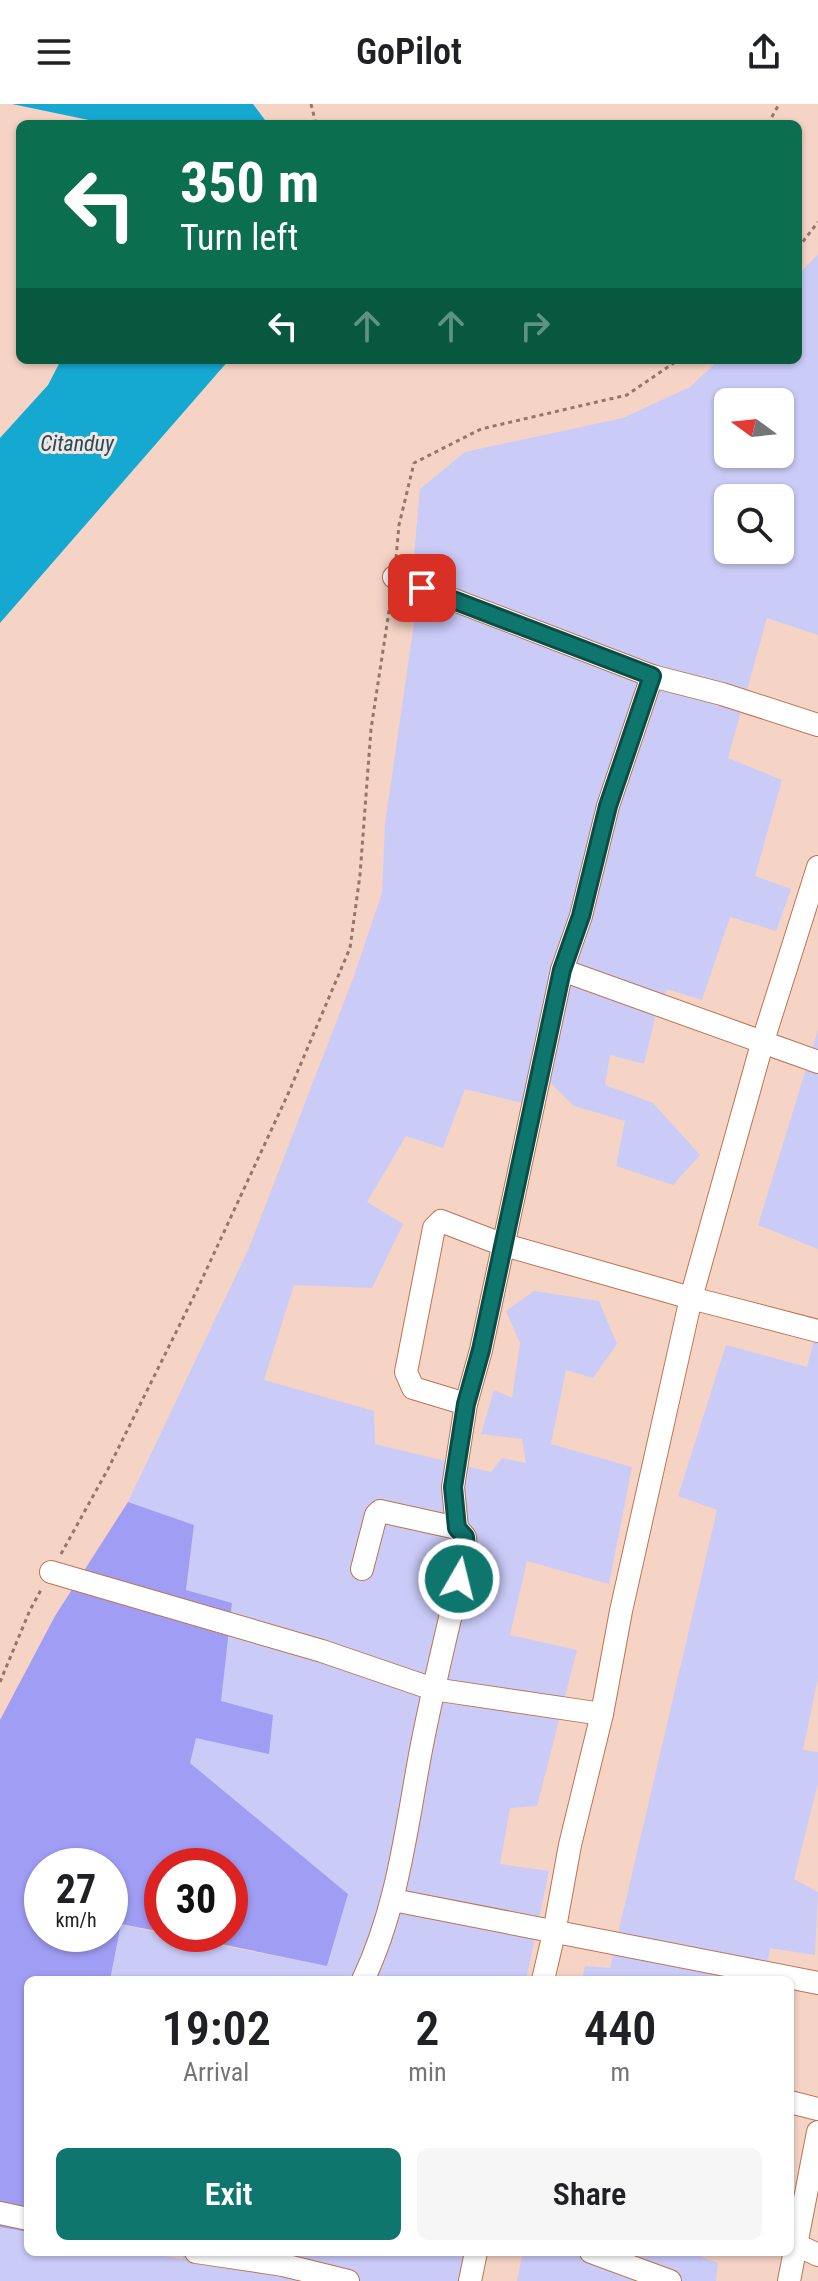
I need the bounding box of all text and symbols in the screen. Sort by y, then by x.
icon: menu [32,30,76,74]
icon: share [742,30,786,74]
text: GoPilot [356,31,462,73]
text: 350 m [180,150,319,216]
icon: left [48,152,152,256]
text: Turn left [180,217,298,259]
icon: left [261,304,305,348]
icon: ahead [345,304,389,348]
icon: ahead [429,304,473,348]
icon: right [513,304,557,348]
north arrow [714,388,794,468]
map controls [714,388,794,564]
water label: Citanduy [40,431,115,456]
button: search [714,484,794,564]
pin [388,554,456,622]
icon: arrive [400,566,444,610]
position arrow [417,1537,501,1621]
speed limit sign: 30 [144,1848,248,1952]
text: 27 [56,1866,96,1913]
text: km/h [55,1908,97,1932]
text: 19:02 [162,2000,271,2057]
text: 2 [415,2000,439,2057]
text: 440 [584,2000,656,2057]
text: Arrival [183,2057,249,2087]
text: min [408,2057,446,2087]
text: m [610,2057,630,2087]
button: Exit [56,2148,401,2240]
button: Share [417,2148,762,2240]

